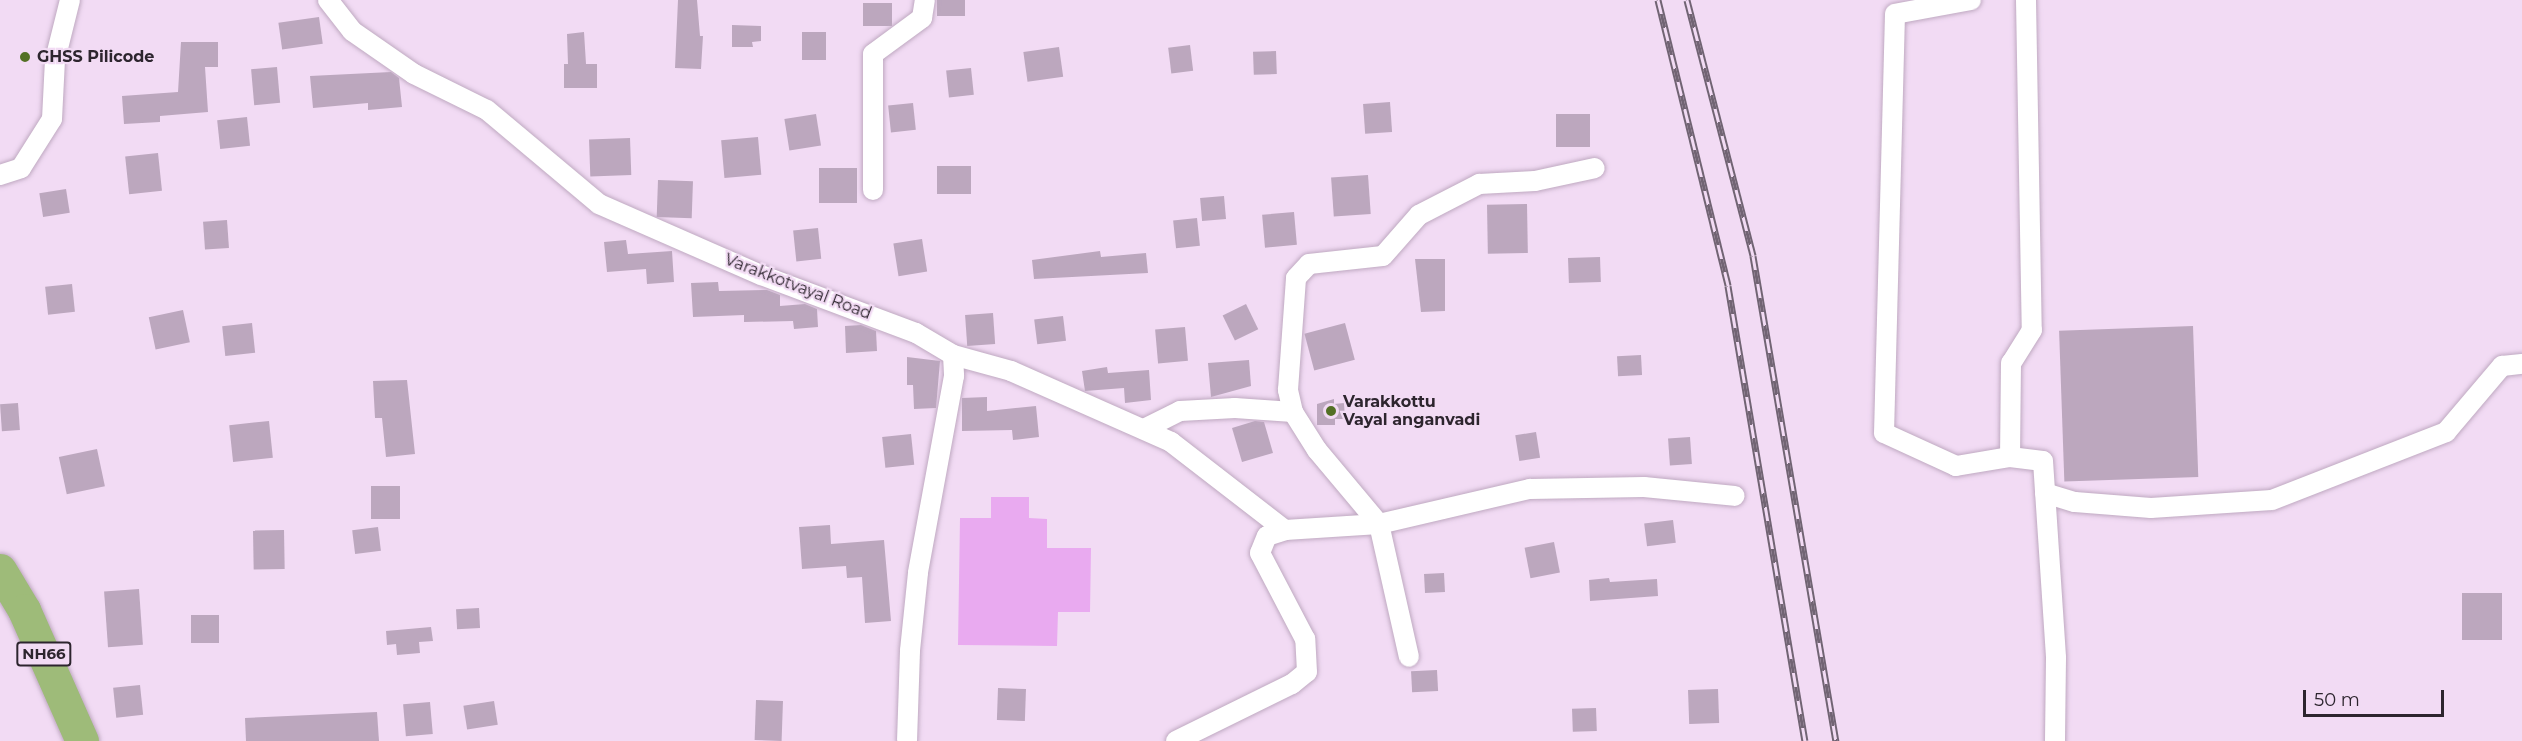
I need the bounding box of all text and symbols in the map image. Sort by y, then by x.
place label: GHSS Pilicode [37,47,154,67]
marker: GHSS Pilicode [18,50,32,64]
street label: Varakkotvayal Road [722,250,874,324]
place label: Varakkottu Vayal anganvadi [1343,392,1480,430]
marker: Varakkottu Vayal anganvadi [1324,404,1338,418]
road number: NH66 [15,642,72,666]
scale bar [2306,678,2447,716]
text: 50 m [2314,689,2360,711]

